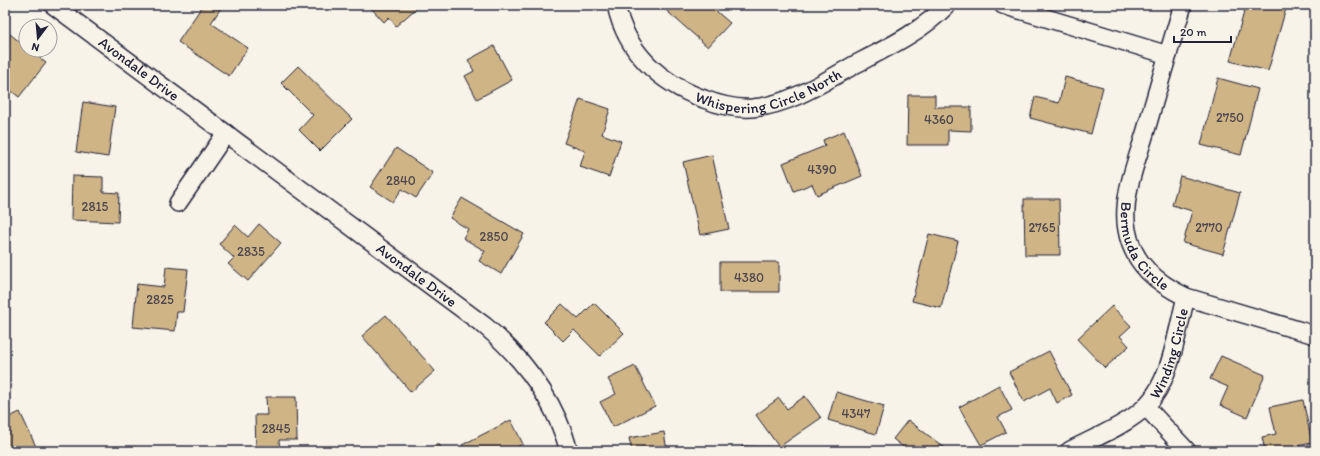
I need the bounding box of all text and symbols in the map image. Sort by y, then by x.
north arrow [18,18,58,58]
scale bar [1174,18,1231,44]
text: 20 m [1180,25,1207,39]
street label: Avondale Drive [95,33,183,105]
text: N [30,40,41,54]
street label: Whispering Circle North [693,65,845,117]
house number: 2750 [1216,110,1244,125]
house number: 4360 [924,112,954,127]
house number: 4390 [807,162,837,177]
house number: 2840 [386,173,416,188]
house number: 2815 [82,199,109,214]
street label: Bermuda Circle [1117,201,1173,294]
house number: 2765 [1029,220,1056,235]
house number: 2770 [1195,220,1223,235]
house number: 2850 [480,229,508,244]
street label: Avondale Drive [373,239,460,311]
house number: 2835 [237,244,265,259]
house number: 4380 [734,270,764,285]
house number: 2825 [146,292,174,307]
street label: Winding Circle [1146,307,1192,402]
house number: 4347 [841,406,871,421]
house number: 2845 [262,421,290,436]

